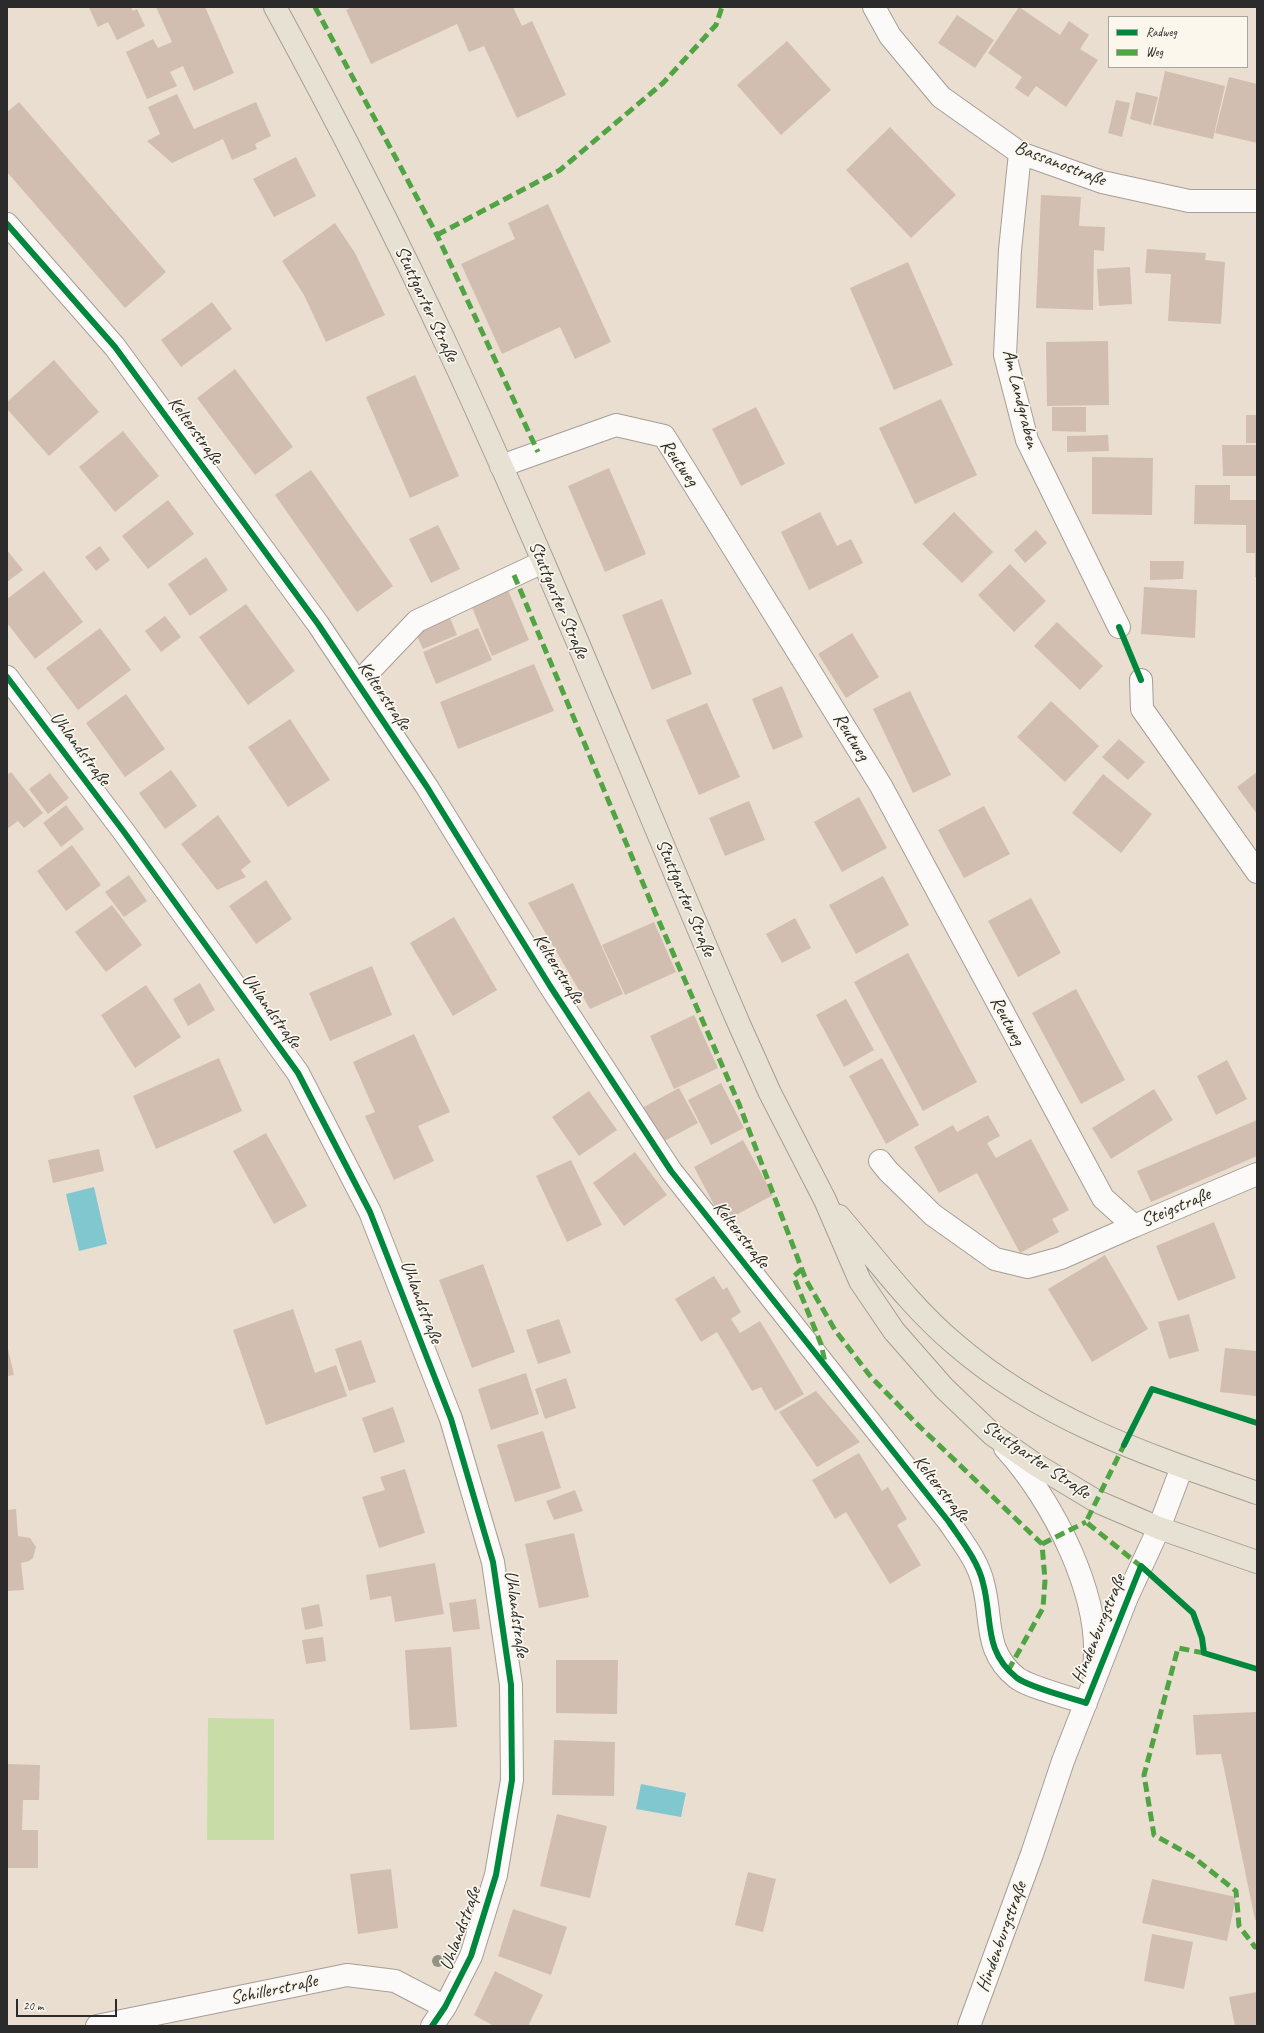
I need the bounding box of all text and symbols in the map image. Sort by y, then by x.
legend [1108,16,1248,68]
text: Radweg [1146,24,1177,40]
text: Weg [1146,44,1163,60]
street label: Bassanostraße [1011,136,1109,192]
street label: Stuttgarter Straße [389,242,463,366]
street label: Am Landgraben [997,347,1043,451]
street label: Kelterstraße [163,392,227,470]
street label: Reutweg [655,435,703,491]
street label: Stuttgarter Straße [523,538,593,662]
street label: Kelterstraße [353,657,415,735]
street label: Uhlandstraße [45,707,115,791]
street label: Reutweg [827,709,875,765]
street label: Stuttgarter Straße [650,836,720,960]
street label: Kelterstraße [527,930,589,1008]
street label: Uhlandstraße [236,969,306,1053]
street label: Reutweg [985,993,1029,1049]
street label: Steigstraße [1138,1183,1214,1233]
street label: Kelterstraße [708,1197,774,1273]
street label: Uhlandstraße [395,1257,447,1347]
street label: Stuttgarter Straße [978,1415,1094,1505]
street label: Kelterstraße [908,1451,974,1527]
street label: Uhlandstraße [499,1569,533,1659]
street label: Hindenburgstraße [1067,1571,1131,1687]
street label: Hindenburgstraße [971,1879,1033,1995]
street label: Uhlandstraße [435,1884,487,1974]
street label: Schillerstraße [228,1970,320,2010]
scale bar [18,1991,119,2017]
text: 20 m [23,1998,43,2014]

